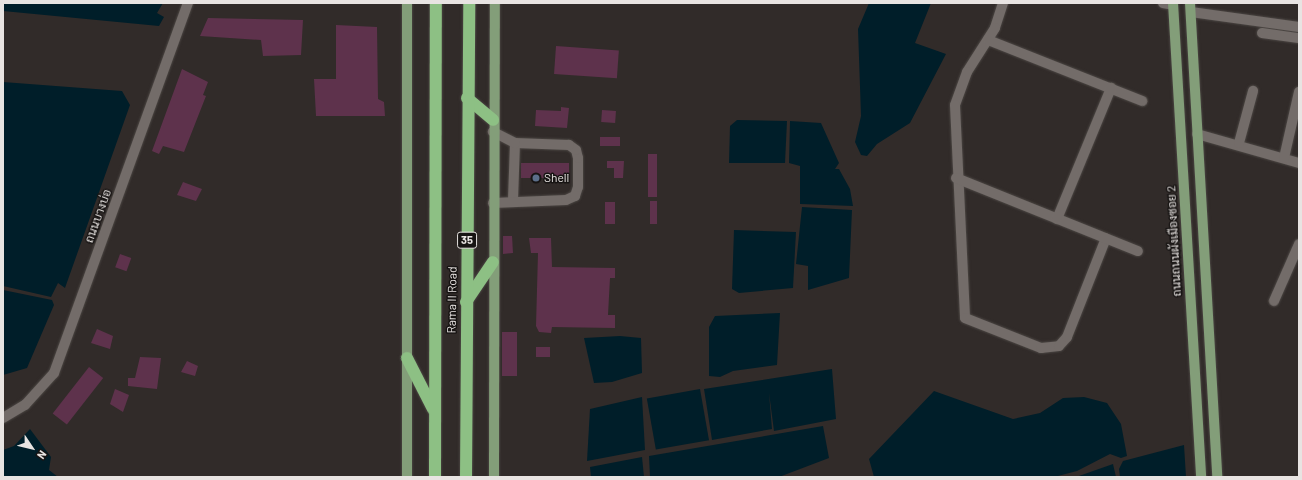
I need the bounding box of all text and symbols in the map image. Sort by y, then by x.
place label: Shell [544,171,569,185]
marker: Shell [531,173,541,183]
street label: ถนนถนนผังเมืองซอย 2 [1164,185,1184,297]
street label: ถนนบางบ่อ [82,187,114,245]
road number: 35 [457,231,477,249]
street label: Rama II Road [444,266,460,334]
north arrow [12,428,52,468]
text: N [35,448,50,462]

